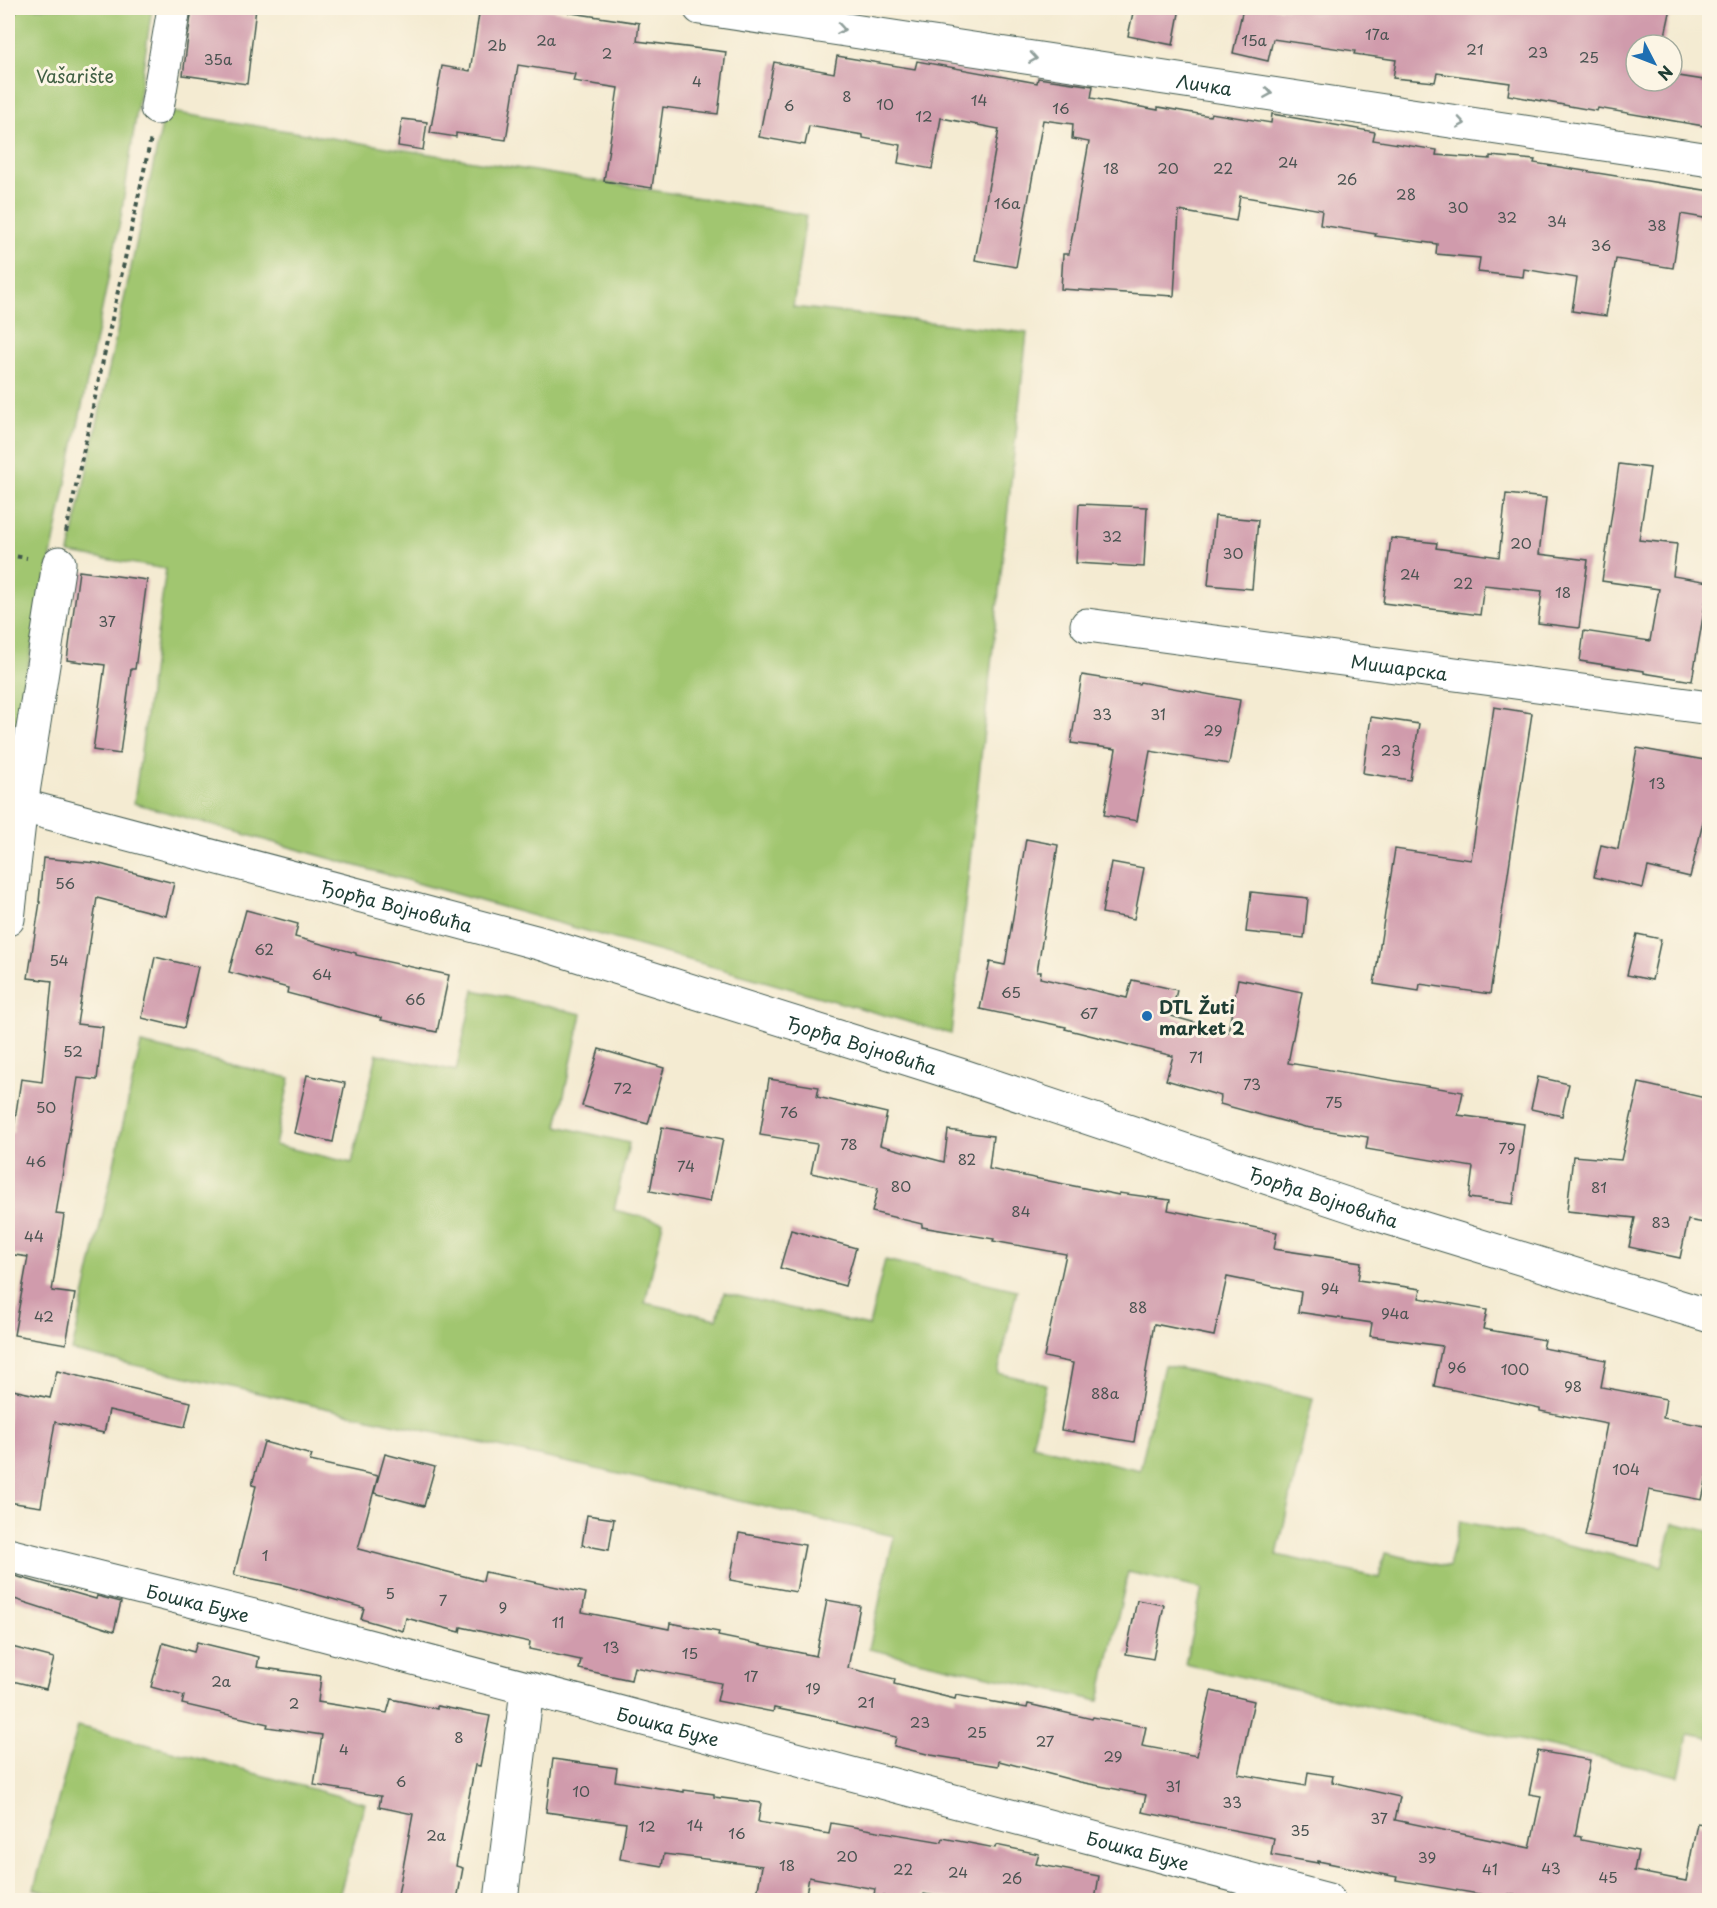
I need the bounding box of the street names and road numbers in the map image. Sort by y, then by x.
street label: Личка [1175,66,1235,102]
street label: Мишарска [1349,647,1450,686]
street label: Ђорђа Војновића [318,872,476,938]
street label: Ђорђа Војновића [784,1008,941,1081]
street label: Ђорђа Војновића [1245,1159,1402,1234]
street label: Бошка Бухе [144,1576,253,1628]
street label: Бошка Бухе [614,1699,723,1752]
street label: Бошка Бухе [1084,1823,1193,1876]

